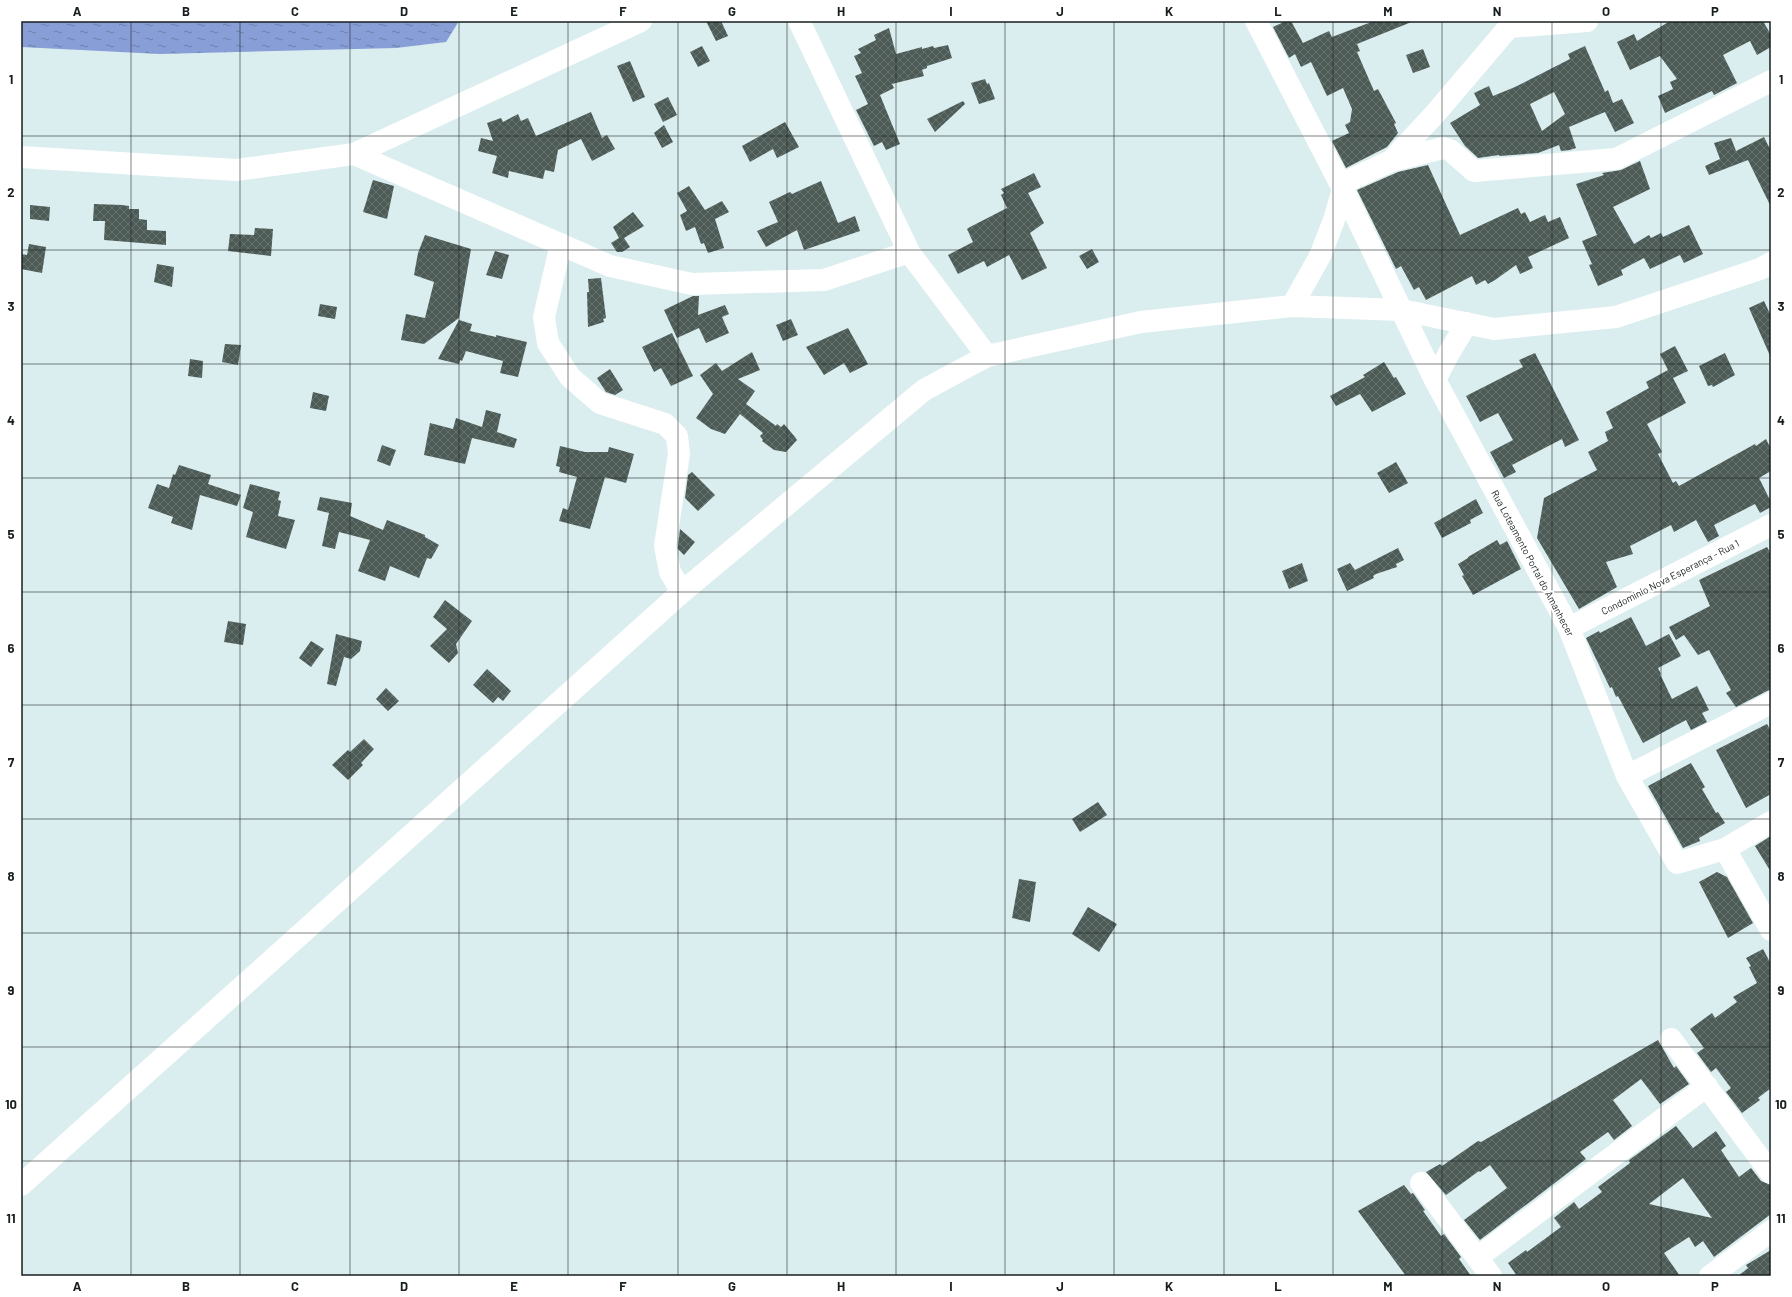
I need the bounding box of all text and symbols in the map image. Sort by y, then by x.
text: A [73,3,82,19]
text: B [182,3,190,19]
text: C [291,3,299,19]
text: D [400,3,408,19]
text: E [510,3,518,19]
text: F [619,3,627,19]
text: G [728,3,736,19]
text: H [837,3,845,19]
text: I [949,3,953,19]
text: J [1056,3,1064,19]
text: K [1165,3,1173,19]
text: L [1274,3,1282,19]
text: M [1383,3,1393,19]
text: N [1493,3,1501,19]
text: O [1602,3,1610,19]
text: P [1711,3,1719,19]
text: 1 [9,71,13,87]
text: 1 [1779,71,1783,87]
text: 2 [7,184,15,200]
text: 2 [1777,184,1785,200]
text: 3 [7,298,15,314]
text: 3 [1777,298,1785,314]
text: 4 [7,412,15,428]
text: 4 [1777,412,1785,428]
street label: Rua Loteamento Portal do Amanhecer [1489,488,1577,639]
text: 5 [7,526,15,542]
text: 5 [1777,526,1785,542]
street label: Condomínio Nova Esperança - Rua 1 [1599,537,1741,617]
text: 6 [8,640,15,656]
text: 6 [1778,640,1785,656]
text: 7 [8,754,15,770]
text: 7 [1778,754,1785,770]
text: 8 [7,868,15,884]
text: 8 [1777,868,1785,884]
text: 9 [8,982,15,998]
text: 9 [1778,982,1785,998]
text: 10 [5,1096,17,1112]
text: 10 [1775,1096,1787,1112]
text: 11 [6,1210,16,1226]
text: 11 [1776,1210,1786,1226]
text: A [73,1278,82,1294]
text: B [182,1278,190,1294]
text: C [291,1278,299,1294]
text: D [400,1278,408,1294]
text: E [510,1278,518,1294]
text: F [619,1278,627,1294]
text: G [728,1278,736,1294]
text: H [837,1278,845,1294]
text: I [949,1278,953,1294]
text: J [1056,1278,1064,1294]
text: K [1165,1278,1173,1294]
text: L [1274,1278,1282,1294]
text: M [1383,1278,1393,1294]
text: N [1493,1278,1501,1294]
text: O [1602,1278,1610,1294]
text: P [1711,1278,1719,1294]

